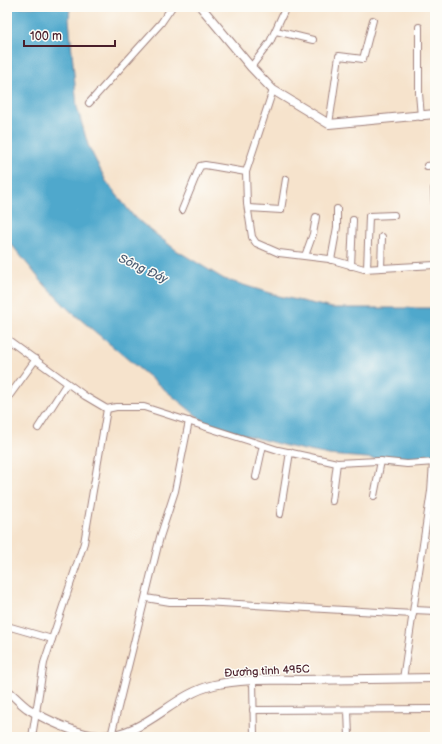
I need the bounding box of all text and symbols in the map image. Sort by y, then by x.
scale bar [24,22,115,48]
text: 100 m [30,29,62,44]
water label: Sông Đáy [116,251,171,287]
street label: Đường tỉnh 495C [224,662,310,680]

